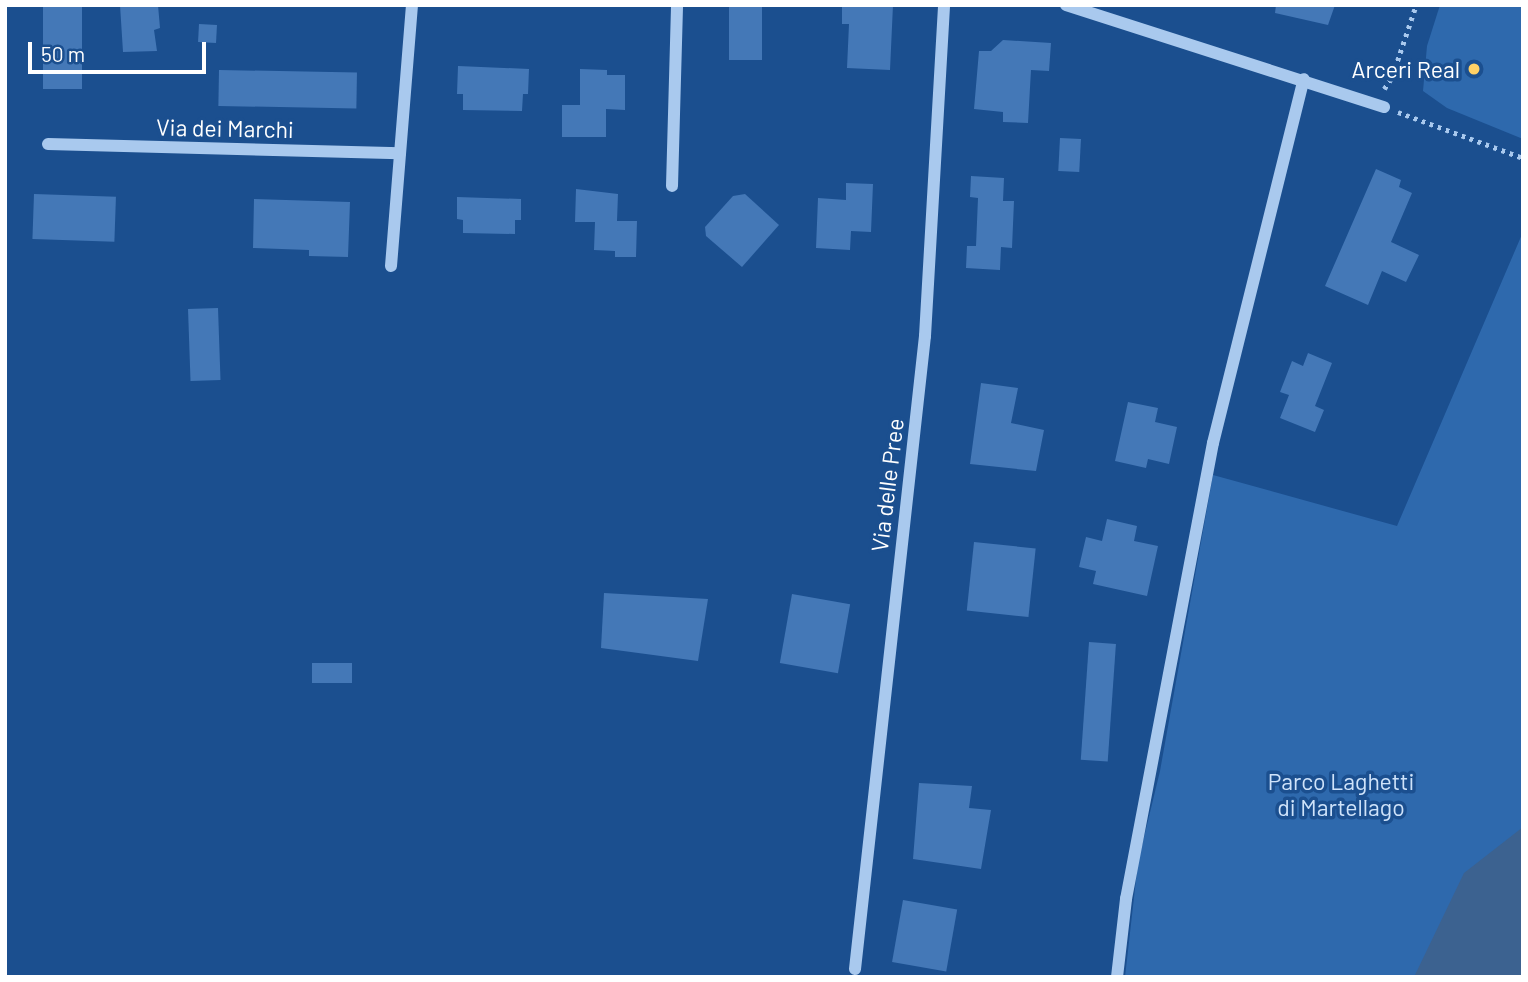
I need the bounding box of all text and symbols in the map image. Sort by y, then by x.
scale bar [32,28,210,72]
text: 50 m [41,41,85,66]
place label: Arceri Real [1352,55,1460,83]
marker: Arceri Real [1466,61,1482,77]
street label: Via dei Marchi [156,113,294,143]
street label: Via delle Pree [865,417,909,553]
park label: Parco Laghetti di Martellago [1268,767,1414,821]

